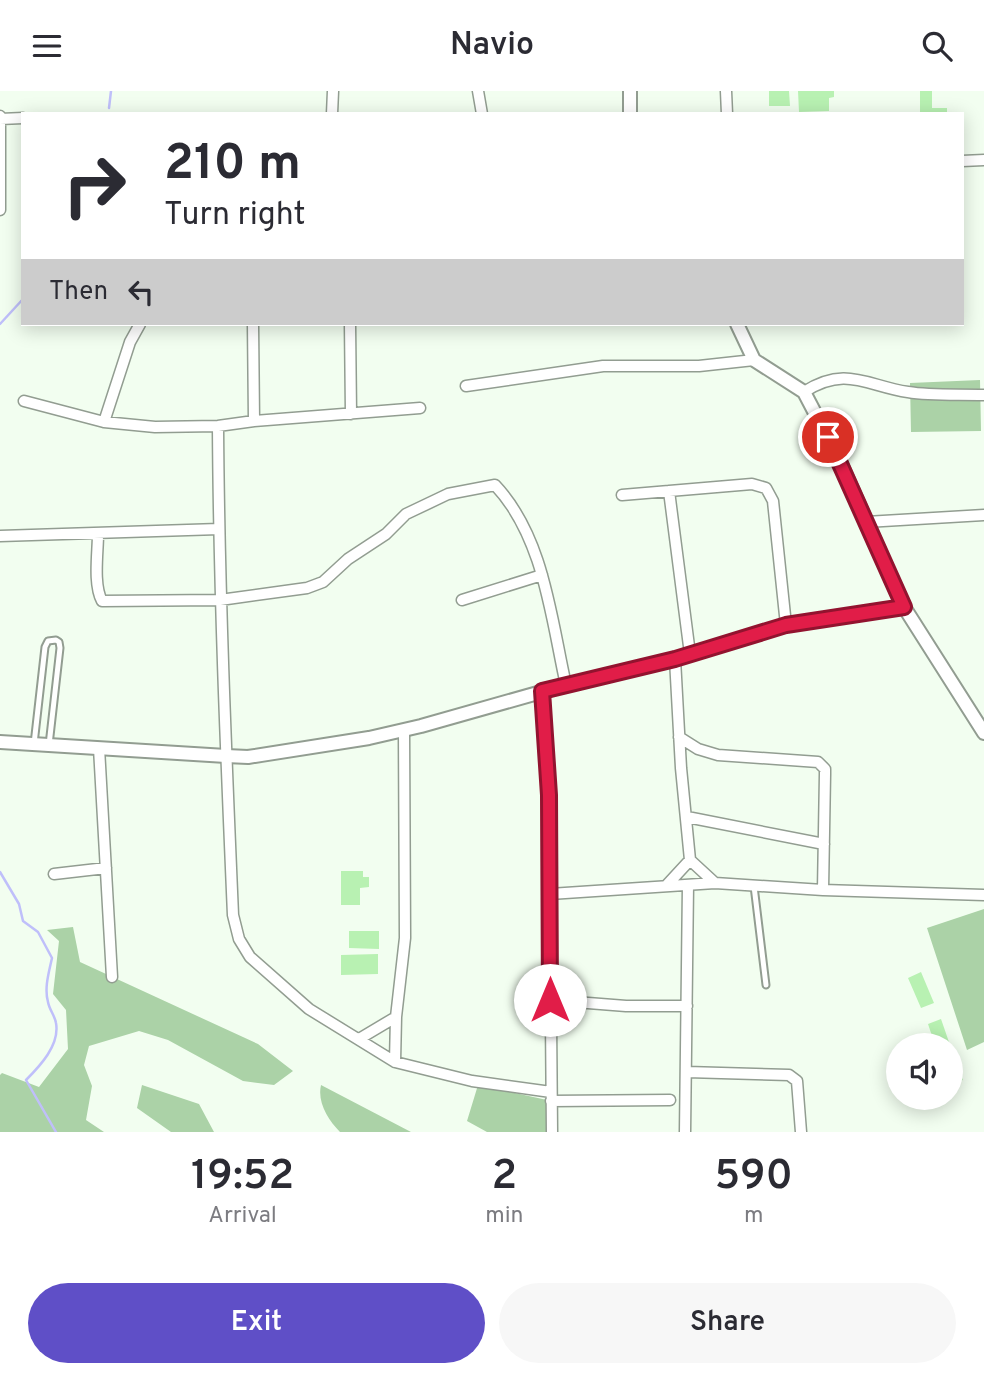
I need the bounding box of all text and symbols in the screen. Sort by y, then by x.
text: Navio [450,26,534,66]
icon: menu [28,27,66,65]
icon: search [918,27,956,65]
text: 210 m [164,135,301,197]
icon: right [49,140,140,231]
text: Turn right [164,196,306,236]
icon: left [122,273,160,311]
text: Then [49,276,108,309]
pin [798,407,858,467]
icon: arrive [809,418,847,456]
position arrow [513,963,587,1037]
map controls [886,1033,963,1110]
button: sound [886,1033,963,1110]
text: 19:52 [191,1151,294,1204]
text: 2 [492,1151,517,1204]
text: 590 [714,1151,793,1204]
text: Arrival [208,1202,277,1231]
text: min [485,1202,523,1231]
text: m [744,1202,763,1231]
button: Exit [28,1283,485,1363]
button: Share [499,1283,956,1363]

